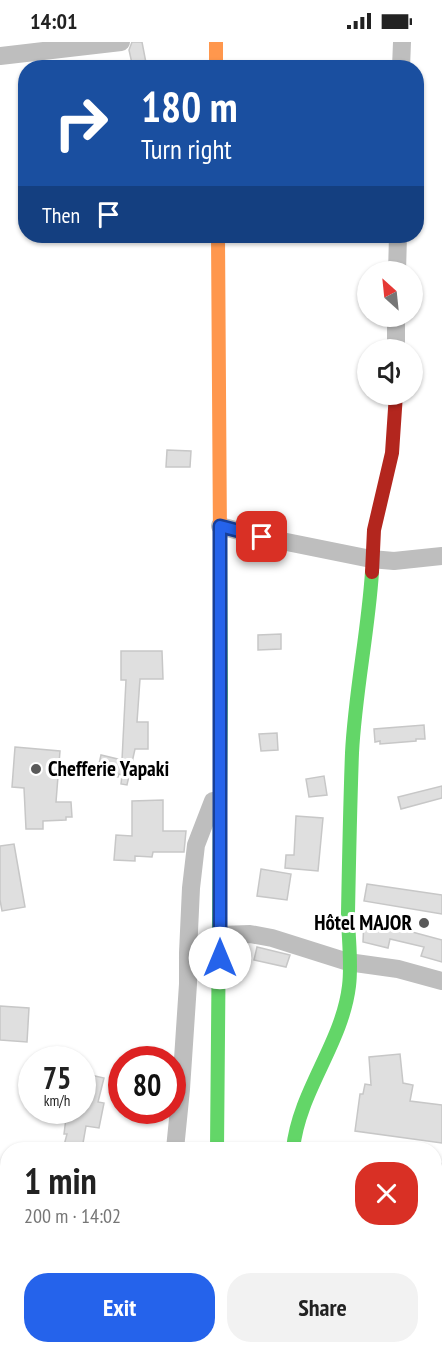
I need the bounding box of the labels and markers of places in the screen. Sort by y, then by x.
pin [236,511,287,562]
place label: Chefferie Yapaki [48,755,169,782]
marker: Chefferie Yapaki [29,762,43,776]
place label: Hôtel MAJOR [314,909,412,936]
marker: Hôtel MAJOR [417,916,431,930]

